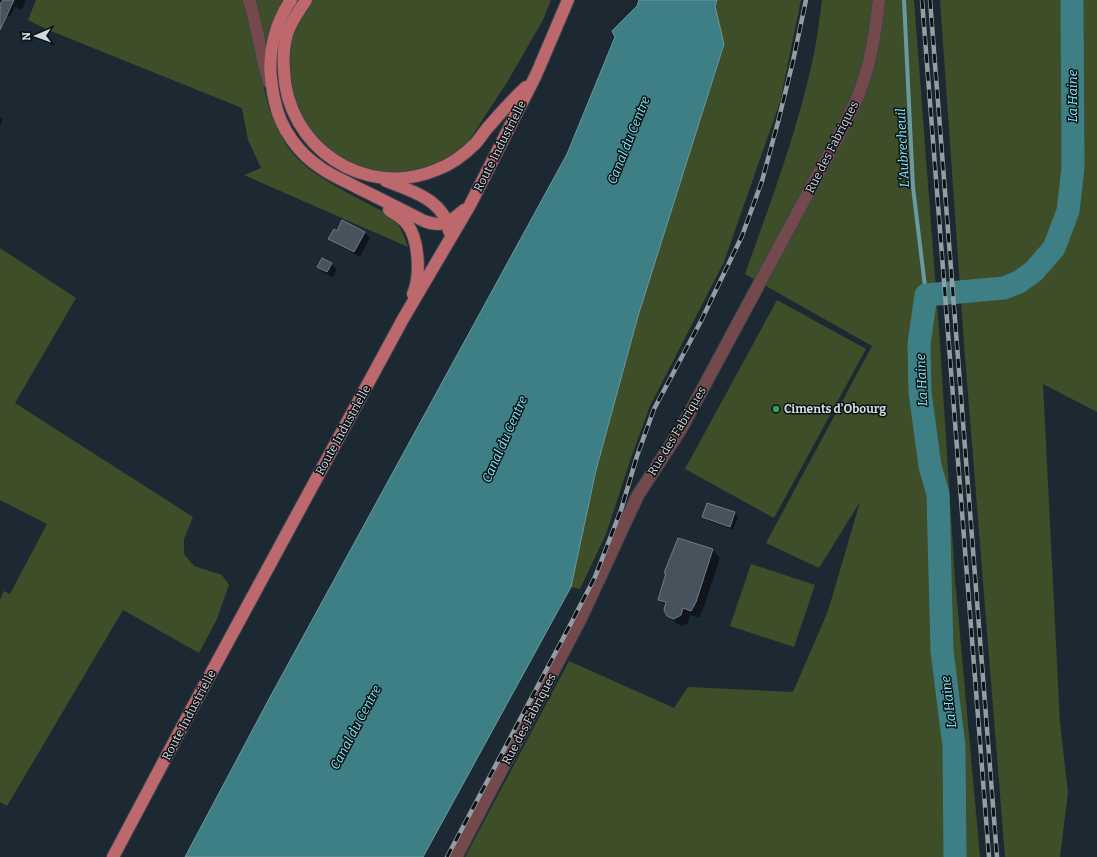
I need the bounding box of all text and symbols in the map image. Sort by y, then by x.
north arrow [16,16,56,56]
text: N [20,31,33,41]
water label: La Haine [1065,69,1080,122]
water label: Canal du Centre [604,94,653,186]
street label: Route Industrielle [471,98,529,194]
street label: Rue des Fabriques [803,98,861,195]
water label: L'Aubrecheuil [893,108,912,188]
water label: La Haine [913,353,930,407]
street label: Route Industrielle [313,383,373,477]
street label: Rue des Fabriques [645,384,709,478]
water label: Canal du Centre [479,393,530,485]
place label: Ciments d'Obourg [784,402,886,416]
marker: Ciments d'Obourg [771,404,781,414]
street label: Route Industrielle [159,667,219,763]
street label: Rue des Fabriques [499,671,559,767]
water label: La Haine [938,675,959,729]
water label: Canal du Centre [327,682,384,772]

